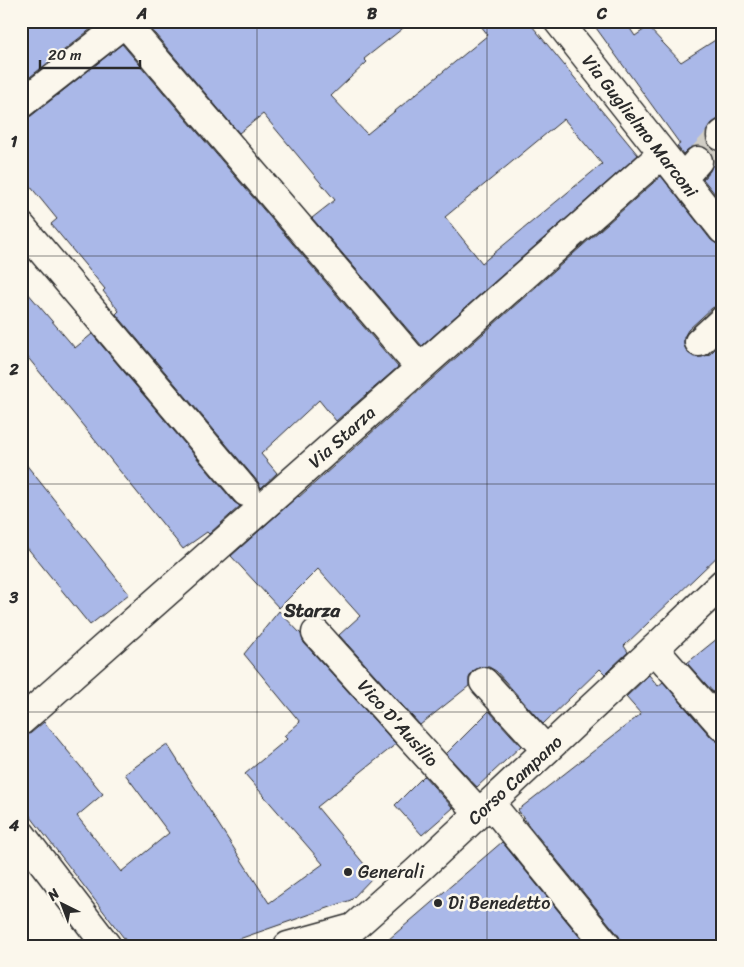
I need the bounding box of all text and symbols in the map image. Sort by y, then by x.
text: A [136,0,147,28]
text: B [367,0,378,28]
text: C [596,0,608,28]
scale bar [40,38,140,70]
text: 20 m [48,42,82,68]
street label: Via Guglielmo Marconi [573,47,707,206]
text: 1 [11,127,18,156]
text: 2 [8,355,19,384]
street label: Via Starza [301,397,383,477]
text: 3 [9,583,19,612]
district label: Starza [283,594,341,627]
street label: Vico D'Ausilio [349,672,447,775]
street label: Corso Campano [460,727,570,833]
text: 4 [8,811,19,840]
place label: Generali [358,856,425,888]
marker: Generali [342,866,354,878]
north arrow [38,880,88,930]
text: N [41,882,66,908]
place label: Di Benedetto [448,887,550,919]
marker: Di Benedetto [432,897,444,909]

